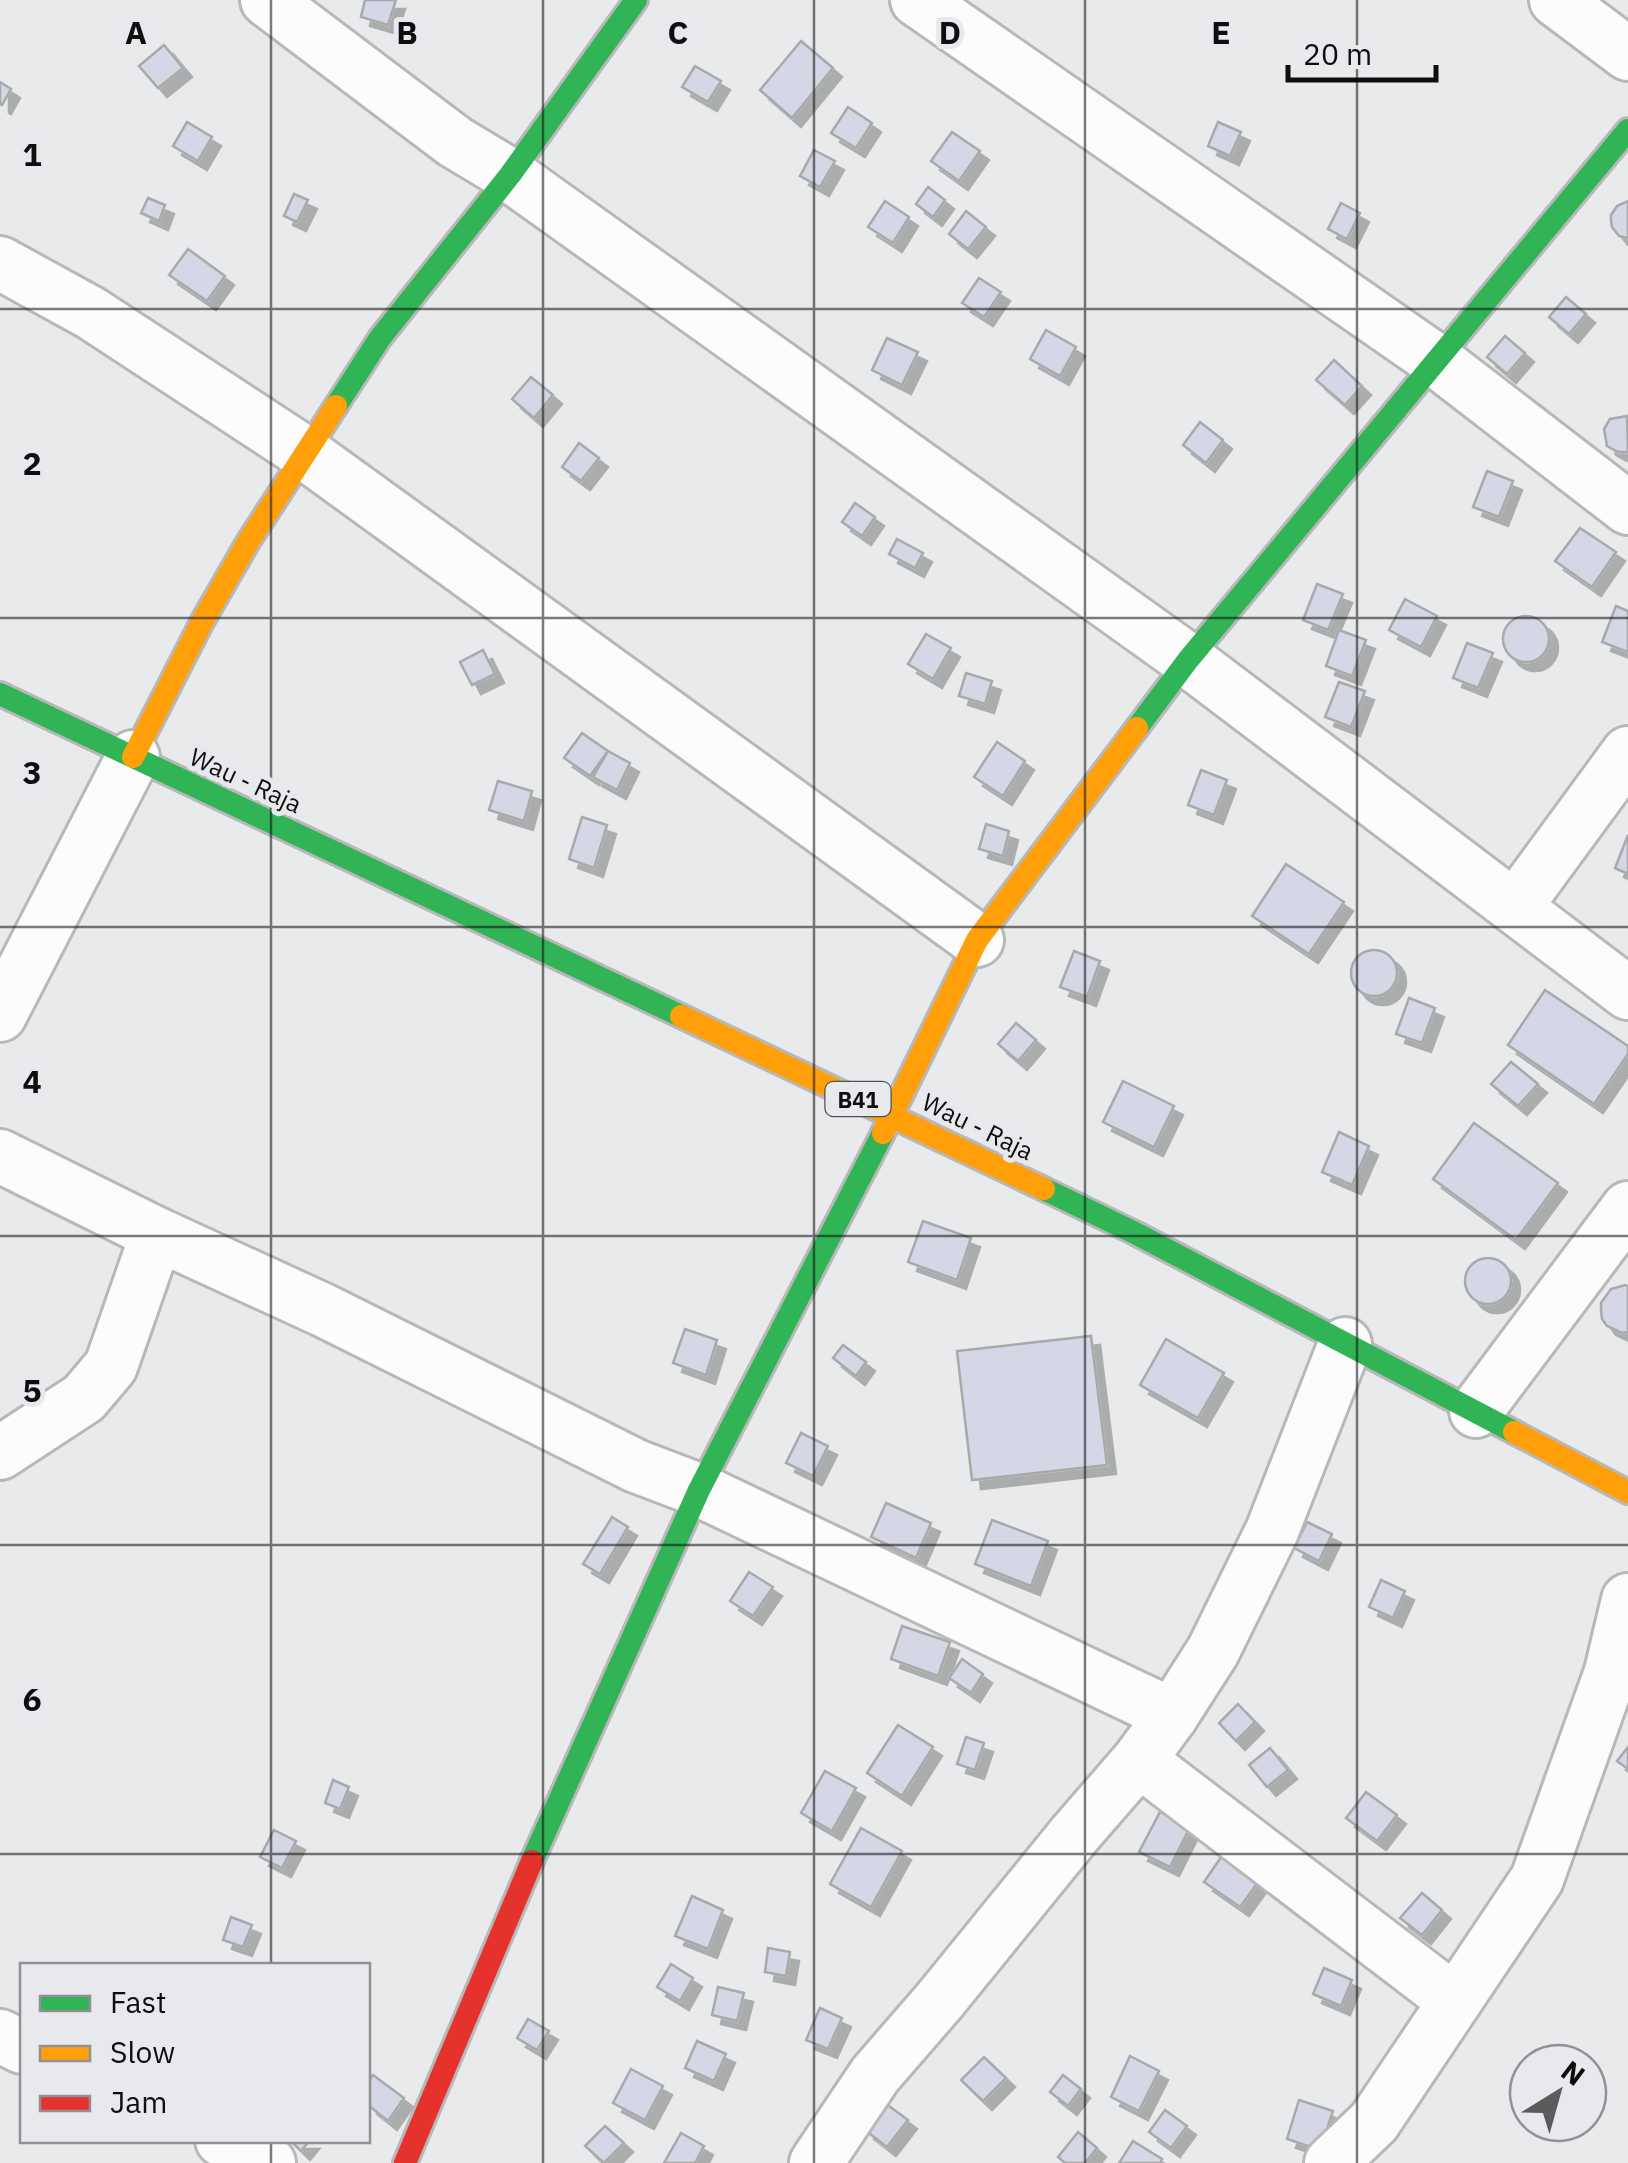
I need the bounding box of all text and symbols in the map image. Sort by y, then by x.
text: A [125,11,147,53]
text: B [396,11,418,53]
text: C [668,11,688,53]
text: D [939,11,961,53]
text: E [1211,11,1231,53]
scale bar [1288,20,1436,82]
text: 20 m [1303,34,1372,73]
text: 1 [22,133,42,175]
text: 2 [22,442,42,484]
street label: Wau - Raja [185,740,307,820]
text: 3 [22,751,42,793]
text: 4 [22,1060,42,1102]
road number: B41 [826,1082,890,1116]
street label: Wau - Raja [917,1085,1039,1167]
text: 5 [22,1369,42,1411]
text: 6 [22,1678,42,1720]
legend [20,1963,370,2143]
text: Fast [110,1982,167,2021]
text: Slow [110,2032,175,2071]
north arrow [1508,2043,1608,2143]
text: N [1554,2052,1593,2094]
text: Jam [110,2082,168,2121]

